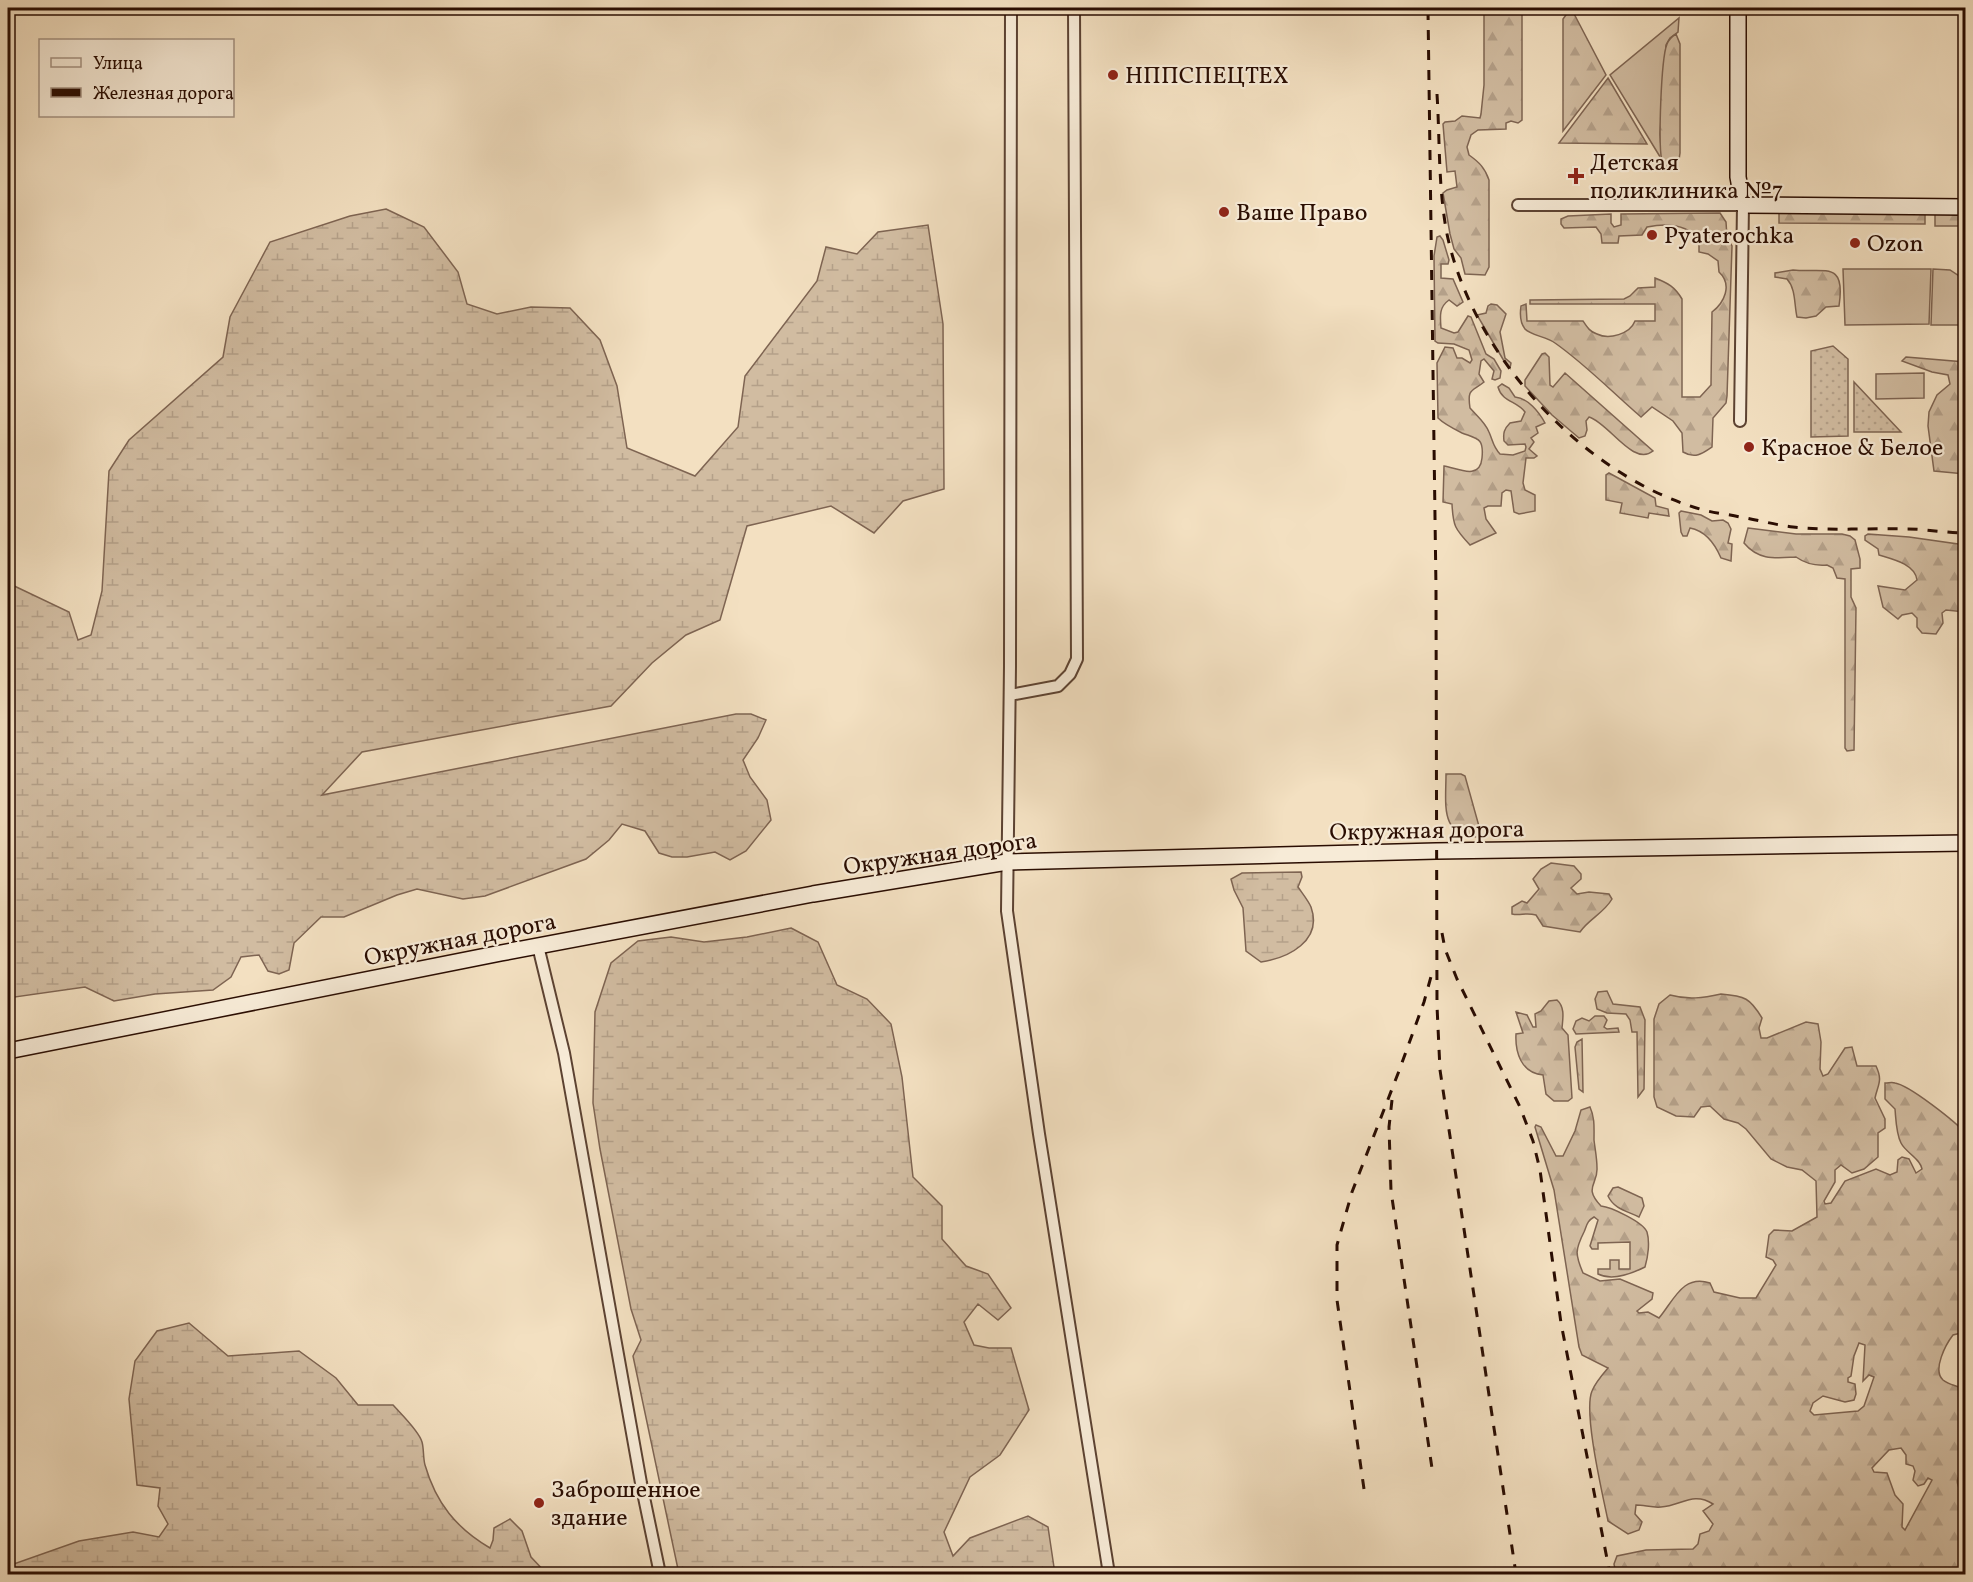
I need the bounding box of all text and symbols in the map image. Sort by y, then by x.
legend [39,39,234,117]
text: Улица [93,52,143,77]
place label: НППСПЕЦТЕХ [1125,60,1289,94]
marker: НППСПЕЦТЕХ [1106,68,1120,82]
text: Железная дорога [93,82,234,107]
place label: Детская поликлиника №7 [1590,147,1783,209]
marker: Детская поликлиника №7 [1567,167,1585,185]
place label: Ваше Право [1236,197,1367,231]
marker: Ваше Право [1217,205,1231,219]
place label: Pyaterochka [1664,220,1794,254]
marker: Pyaterochka [1645,228,1659,242]
place label: Ozon [1867,228,1924,262]
marker: Ozon [1848,236,1862,250]
place label: Красное & Белое [1761,432,1943,466]
marker: Красное & Белое [1742,440,1756,454]
street label: Окружная дорога [1329,813,1525,851]
street label: Окружная дорога [841,825,1039,885]
street label: Окружная дорога [361,906,559,976]
place label: Заброшенное здание [551,1474,701,1536]
marker: Заброшенное здание [532,1496,546,1510]

